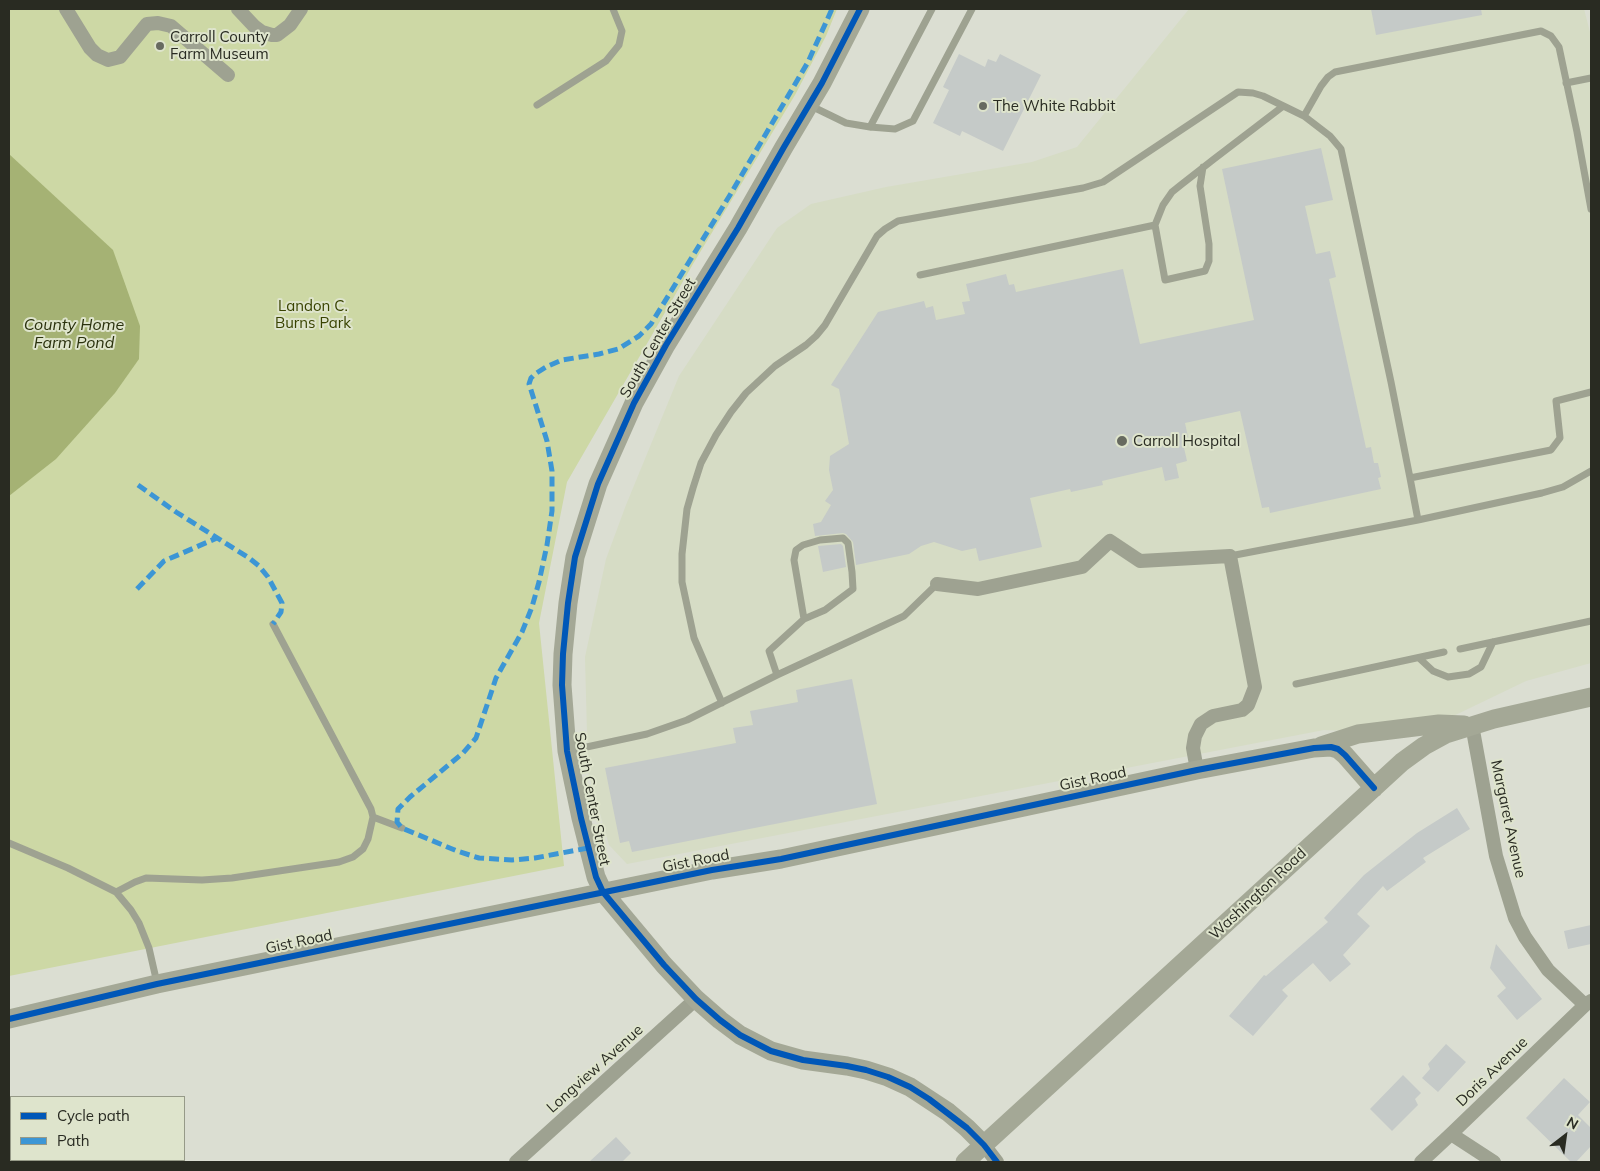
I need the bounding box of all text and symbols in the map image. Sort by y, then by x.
place label: Carroll County Farm Museum [170,28,269,63]
marker: Carroll County Farm Museum [154,40,166,52]
place label: The White Rabbit [993,97,1115,115]
marker: The White Rabbit [977,100,989,112]
street label: South Center Street [616,275,700,401]
park label: Landon C. Burns Park [275,297,351,332]
water label: County Home Farm Pond [24,315,124,353]
place label: Carroll Hospital [1133,432,1240,450]
marker: Carroll Hospital [1115,434,1129,448]
street label: South Center Street [570,731,614,867]
street label: Margaret Avenue [1487,758,1529,880]
street label: Gist Road [1058,763,1128,795]
street label: Washington Road [1206,845,1310,943]
street label: Gist Road [661,846,731,876]
street label: Gist Road [264,926,334,958]
street label: Longview Avenue [543,1021,647,1117]
street label: Doris Avenue [1453,1033,1531,1111]
legend [10,1096,185,1161]
text: Cycle path [57,1106,130,1125]
north arrow [1540,1111,1590,1161]
text: N [1563,1113,1582,1133]
text: Path [57,1131,89,1150]

